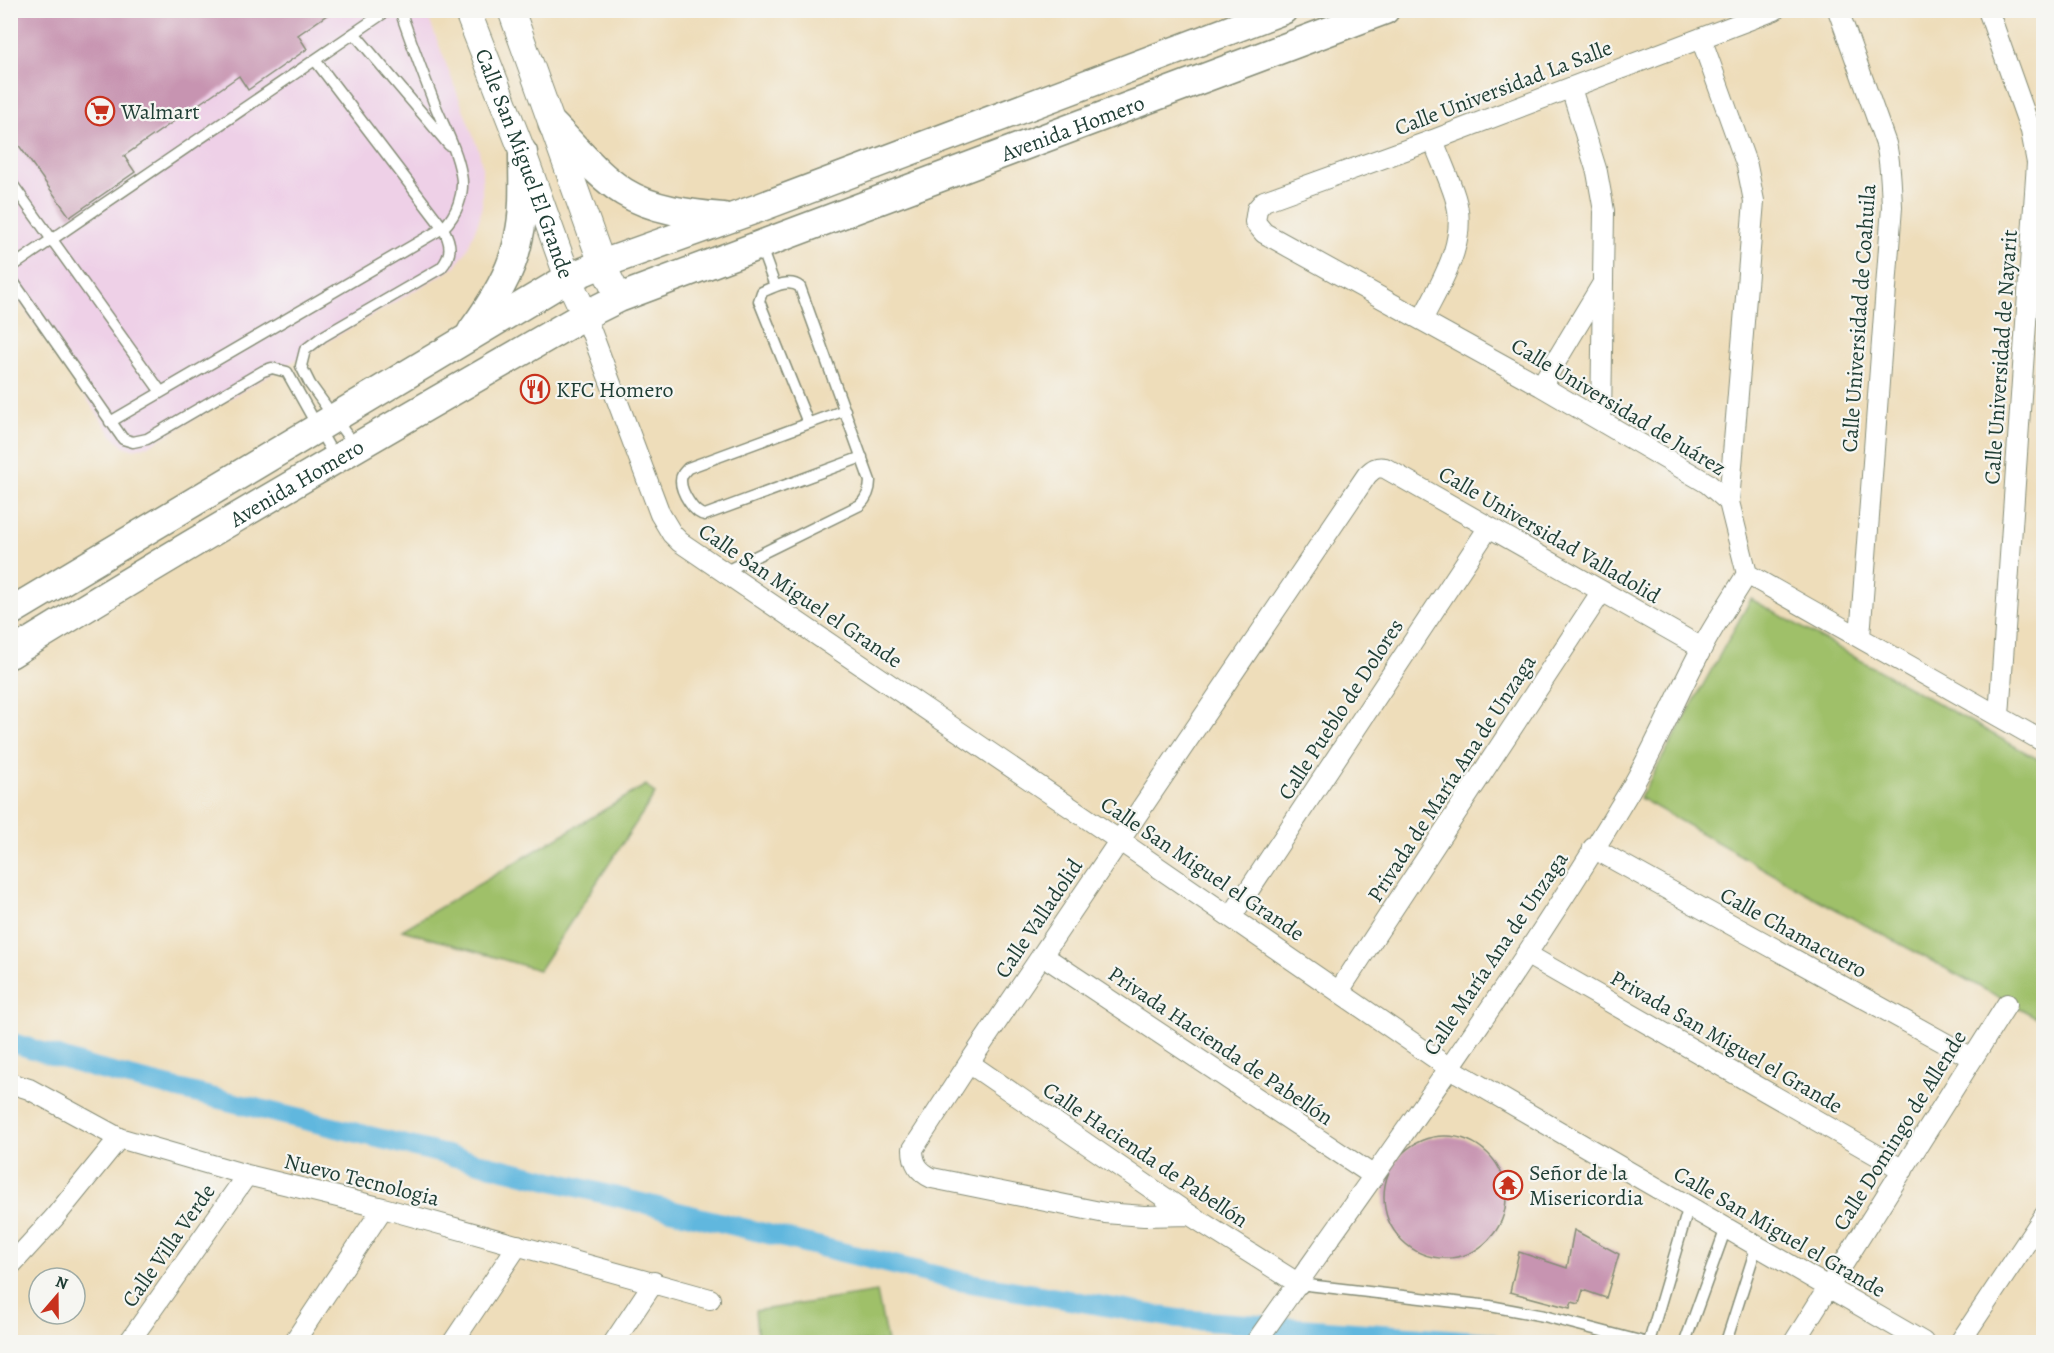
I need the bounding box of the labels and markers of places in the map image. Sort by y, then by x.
supermarket icon: Walmart [84,95,116,127]
place label: Walmart [120,97,200,127]
restaurant icon: KFC Homero [519,373,551,405]
place label: KFC Homero [556,375,673,405]
place label: Señor de la Misericordia [1529,1158,1644,1213]
temple icon: Señor de la Misericordia [1492,1169,1524,1201]

